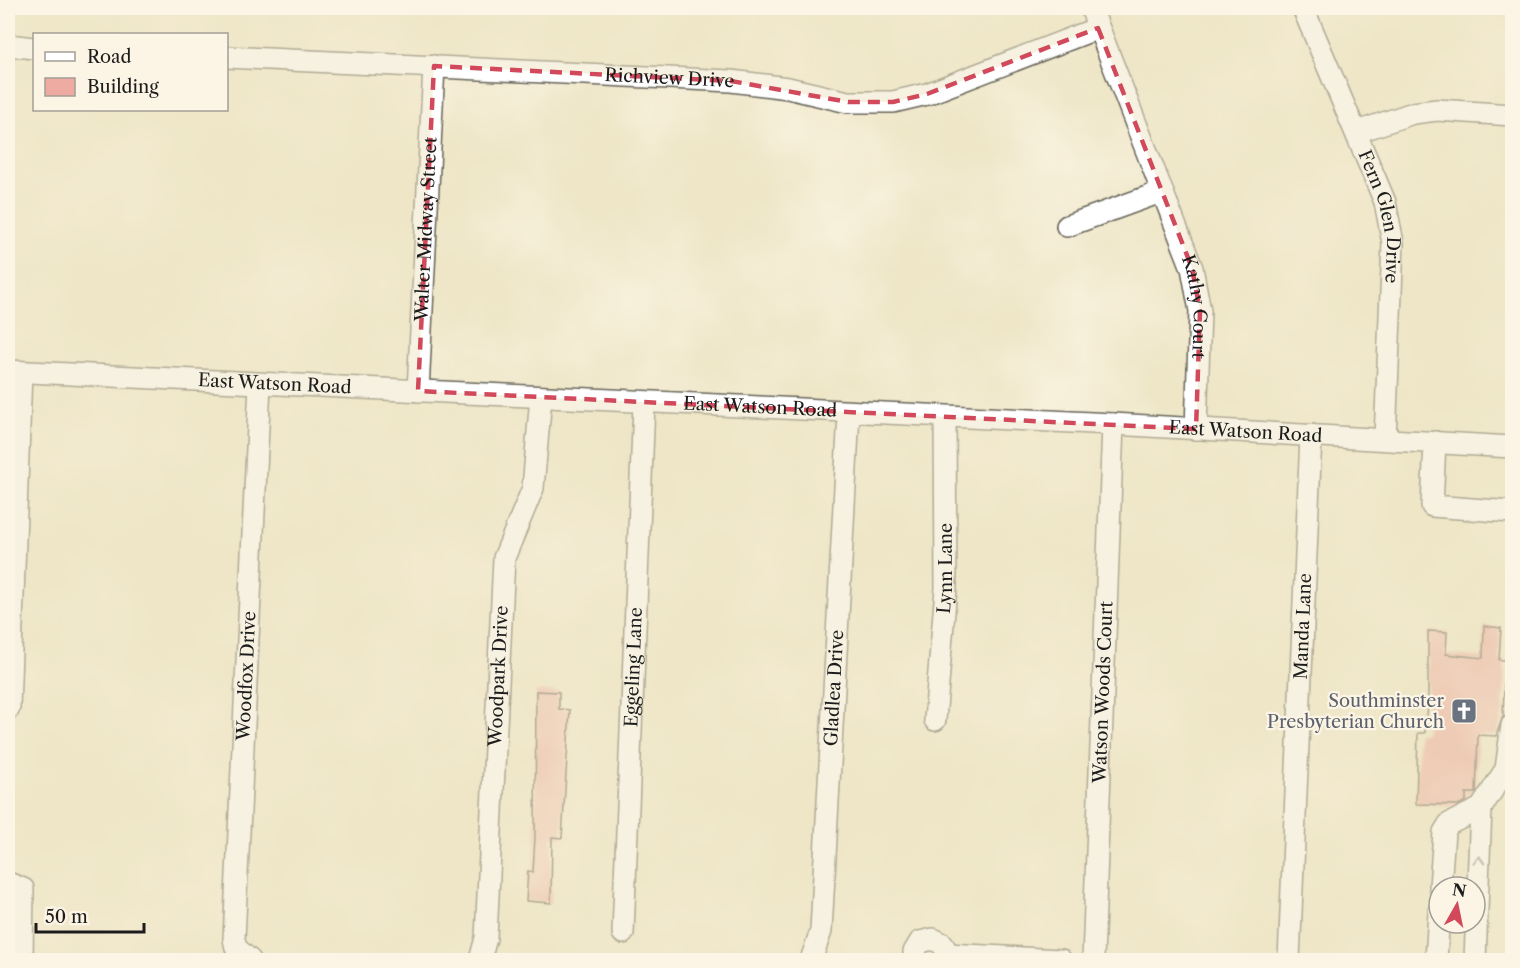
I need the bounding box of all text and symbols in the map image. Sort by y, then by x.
legend [33,33,228,111]
text: Road [87,46,132,68]
street label: Richview Drive [604,64,735,92]
text: Building [87,76,159,98]
street label: Walter Midway Street [410,136,442,323]
street label: Fern Glen Drive [1353,147,1404,284]
street label: Kathy Court [1177,252,1211,360]
street label: East Watson Road [197,369,352,398]
street label: East Watson Road [683,392,837,422]
street label: East Watson Road [1168,416,1323,447]
street label: Lynn Lane [933,523,957,615]
street label: Manda Lane [1290,573,1316,680]
street label: Watson Woods Court [1089,600,1117,785]
street label: Woodpark Drive [484,605,513,748]
street label: Eggeling Lane [620,607,647,728]
street label: Woodfox Drive [232,611,260,742]
street label: Gladlea Drive [820,629,848,747]
place label: Southminster Presbyterian Church [1267,690,1444,733]
church icon: Southminster Presbyterian Church [1449,696,1479,726]
one-way arrow [1473,856,1486,865]
north arrow [1427,875,1487,935]
text: N [1451,879,1468,901]
scale bar [36,896,144,934]
text: 50 m [45,906,88,928]

